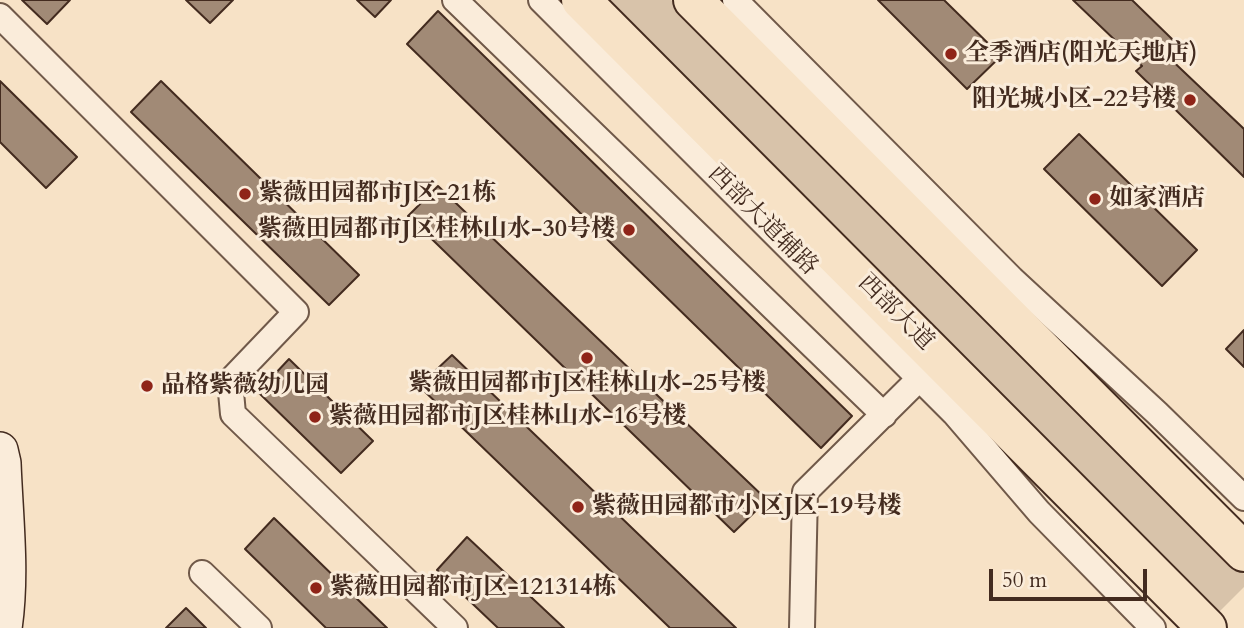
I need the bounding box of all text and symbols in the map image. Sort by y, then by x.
place label: 全季酒店(阳光天地店) [965,40,1197,68]
marker: 全季酒店(阳光天地店) [943,46,959,62]
place label: 阳光城小区-22号楼 [972,86,1176,114]
marker: 阳光城小区-22号楼 [1182,92,1198,108]
street label: 西部大道辅路 [701,160,823,282]
place label: 紫薇田园都市J区-21栋 [259,180,496,208]
place label: 如家酒店 [1109,185,1205,213]
marker: 紫薇田园都市J区-21栋 [237,186,253,202]
marker: 如家酒店 [1087,191,1103,207]
place label: 紫薇田园都市J区桂林山水-30号楼 [258,216,615,244]
marker: 紫薇田园都市J区桂林山水-30号楼 [621,222,637,238]
street label: 西部大道 [851,269,939,357]
marker: 紫薇田园都市J区桂林山水-25号楼 [579,350,595,366]
place label: 紫薇田园都市J区桂林山水-25号楼 [408,370,766,398]
place label: 品格紫薇幼儿园 [161,372,329,400]
marker: 品格紫薇幼儿园 [139,378,155,394]
place label: 紫薇田园都市J区桂林山水-16号楼 [329,403,686,431]
marker: 紫薇田园都市J区桂林山水-16号楼 [307,409,323,425]
place label: 紫薇田园都市小区J区-19号楼 [592,493,901,521]
marker: 紫薇田园都市小区J区-19号楼 [570,499,586,515]
scale bar [992,554,1150,598]
text: 50 m [1002,566,1047,595]
place label: 紫薇田园都市J区-121314栋 [330,574,616,602]
marker: 紫薇田园都市J区-121314栋 [308,580,324,596]

